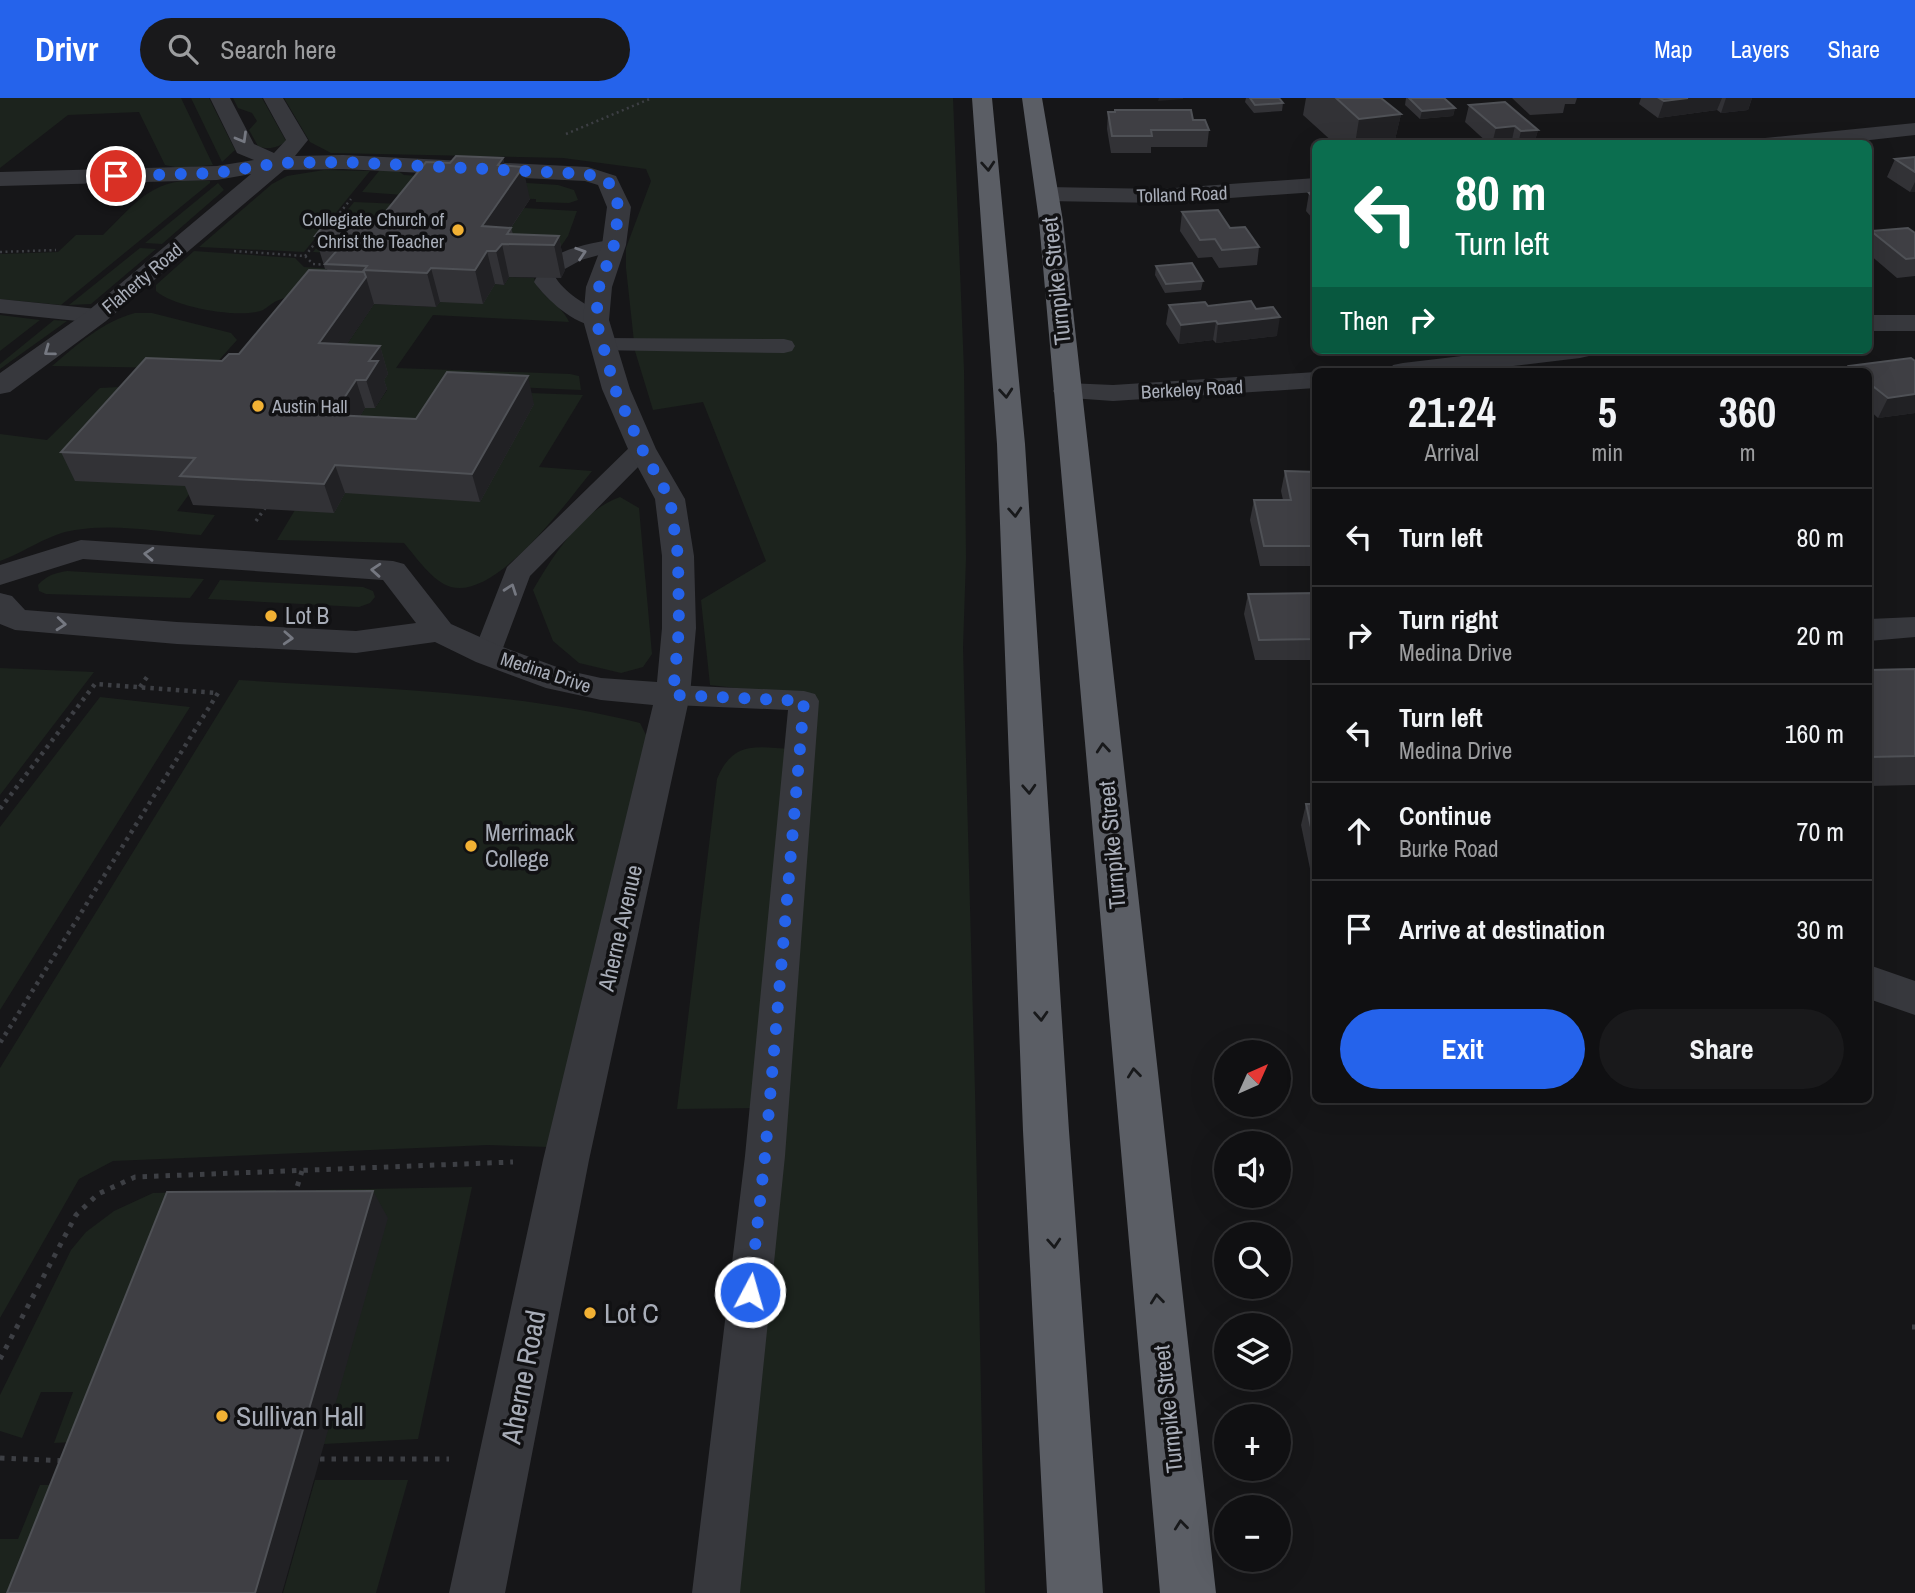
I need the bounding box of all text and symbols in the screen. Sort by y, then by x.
search box [140,18,630,81]
text: Drivr [35,27,98,71]
icon: search [164,30,202,68]
text: Search here [220,32,336,67]
text: Map [1654,33,1692,65]
text: Layers [1730,33,1789,65]
text: Share [1827,33,1880,65]
one-way arrow [234,131,247,144]
pin [86,146,146,206]
icon: arrive [97,157,135,195]
text: 80 m [1455,159,1547,225]
one-way arrow [980,161,995,172]
icon: left [1340,168,1431,259]
street label: Tolland Road [1136,179,1228,209]
place label: Collegiate Church of Christ the Teacher [302,206,445,254]
street label: Turnpike Street [1033,216,1078,347]
marker: Collegiate Church of Christ the Teacher [450,222,466,238]
text: Turn left [1455,222,1549,265]
street label: Flaherty Road [96,237,188,319]
one-way arrow [575,247,587,261]
icon: right [1403,301,1441,339]
text: Then [1340,303,1389,338]
one-way arrow [44,343,56,355]
street label: Berkeley Road [1140,373,1244,405]
text: 21:24 [1408,384,1496,440]
text: 5 [1598,384,1617,440]
text: 360 [1719,384,1776,440]
one-way arrow [998,388,1013,399]
place label: Austin Hall [271,393,347,419]
marker: Austin Hall [250,398,266,414]
text: Arrival [1425,437,1479,468]
text: min [1592,437,1623,468]
text: m [1740,437,1755,468]
one-way arrow [1007,507,1022,518]
icon: left [1340,518,1378,556]
text: Turn left [1399,520,1483,555]
text: 80 m [1797,520,1844,555]
one-way arrow [143,547,154,562]
one-way arrow [370,562,381,577]
one-way arrow [503,584,517,596]
place label: Lot B [285,600,329,631]
text: Turn right [1399,602,1498,637]
marker: Lot B [263,608,279,624]
one-way arrow [56,616,67,631]
icon: right [1340,616,1378,654]
text: 20 m [1797,618,1844,653]
one-way arrow [283,631,294,646]
text: Medina Drive [1399,637,1512,668]
street label: Medina Drive [498,645,594,699]
text: Turn left [1399,700,1483,735]
icon: left [1340,714,1378,752]
text: 160 m [1785,716,1844,751]
text: Medina Drive [1399,735,1512,766]
one-way arrow [1096,743,1111,754]
street label: Turnpike Street [1090,780,1133,910]
one-way arrow [1022,783,1037,794]
text: Continue [1399,798,1491,833]
icon: ahead [1340,812,1378,850]
text: 70 m [1797,814,1844,849]
place label: Merrimack College [485,817,575,874]
text: Burke Road [1399,833,1499,864]
marker: Merrimack College [463,838,479,854]
street label: Aherne Avenue [590,862,649,995]
icon: arrive [1340,910,1378,948]
text: Arrive at destination [1399,912,1605,947]
text: 30 m [1797,912,1844,947]
button: Exit [1340,1009,1585,1089]
button: Share [1599,1009,1844,1089]
one-way arrow [1033,1011,1048,1022]
north arrow [1214,1040,1292,1116]
map controls [1214,1040,1291,1572]
one-way arrow [1127,1067,1142,1078]
button: sound [1214,1131,1291,1208]
button: search [1214,1222,1291,1299]
one-way arrow [1046,1238,1061,1249]
position arrow [713,1255,787,1329]
one-way arrow [1150,1293,1165,1304]
place label: Lot C [604,1294,659,1332]
marker: Lot C [582,1305,598,1321]
street label: Aherne Road [491,1307,555,1448]
button: layers [1214,1313,1291,1390]
street label: Turnpike Street [1145,1344,1190,1475]
place label: Sullivan Hall [236,1397,364,1435]
button: + [1214,1404,1291,1481]
marker: Sullivan Hall [214,1408,230,1424]
button: − [1214,1495,1291,1572]
one-way arrow [1173,1519,1188,1531]

